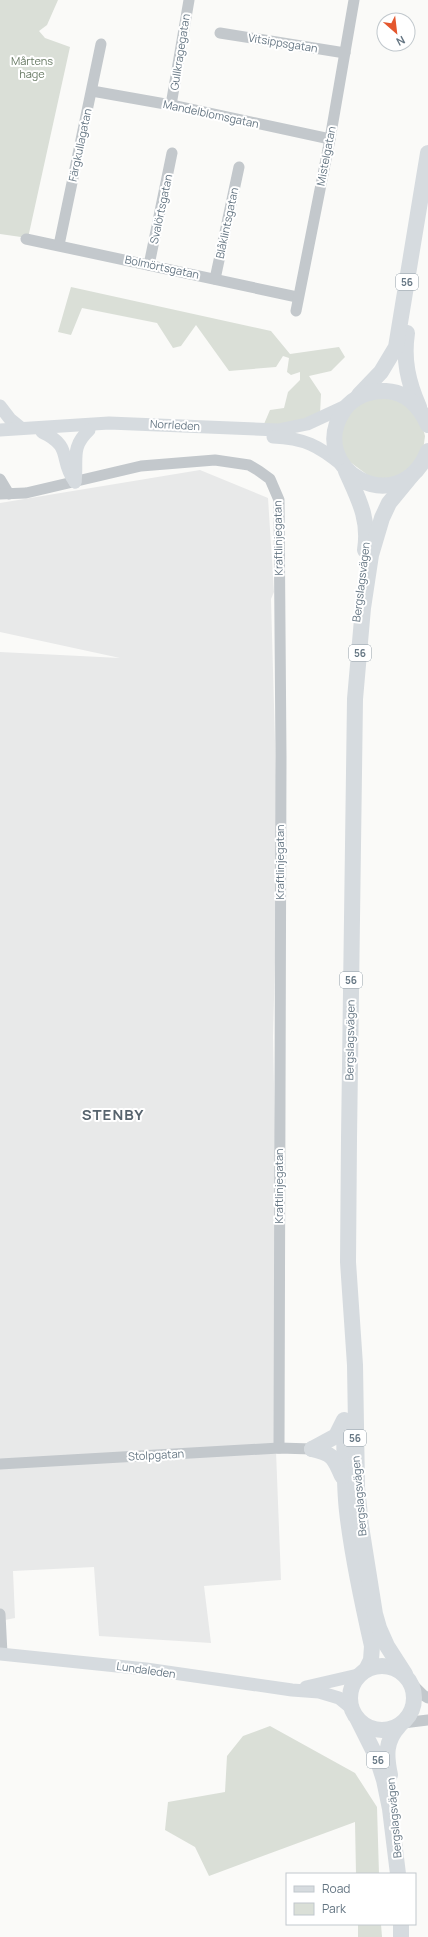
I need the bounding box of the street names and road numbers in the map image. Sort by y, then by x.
street label: Gullkragegatan [166,13,193,91]
street label: Vitsippsgatan [247,30,319,55]
street label: Mandelblomsgatan [162,96,260,131]
street label: Färgkullagatan [64,107,95,183]
street label: Mistelgatan [312,125,339,187]
street label: Svalörtsgatan [146,173,175,245]
street label: Blåklintsgatan [212,186,241,260]
street label: Bolmörtsgatan [124,251,201,282]
road number: 56 [396,274,418,290]
street label: Norrleden [150,416,201,433]
street label: Kraftlinjegatan [269,500,286,576]
street label: Bergslagsvägen [348,541,373,623]
road number: 56 [349,645,371,661]
street label: Kraftlinjegatan [272,824,287,900]
road number: 56 [340,972,362,988]
street label: Bergslagsvägen [341,1000,358,1080]
street label: Kraftlinjegatan [271,1148,286,1224]
road number: 56 [344,1430,366,1446]
street label: Stolpgatan [128,1446,184,1463]
street label: Bergslagsvägen [348,1455,369,1537]
street label: Lundaleden [116,1658,177,1681]
road number: 56 [367,1752,389,1768]
street label: Bergslagsvägen [383,1777,404,1859]

